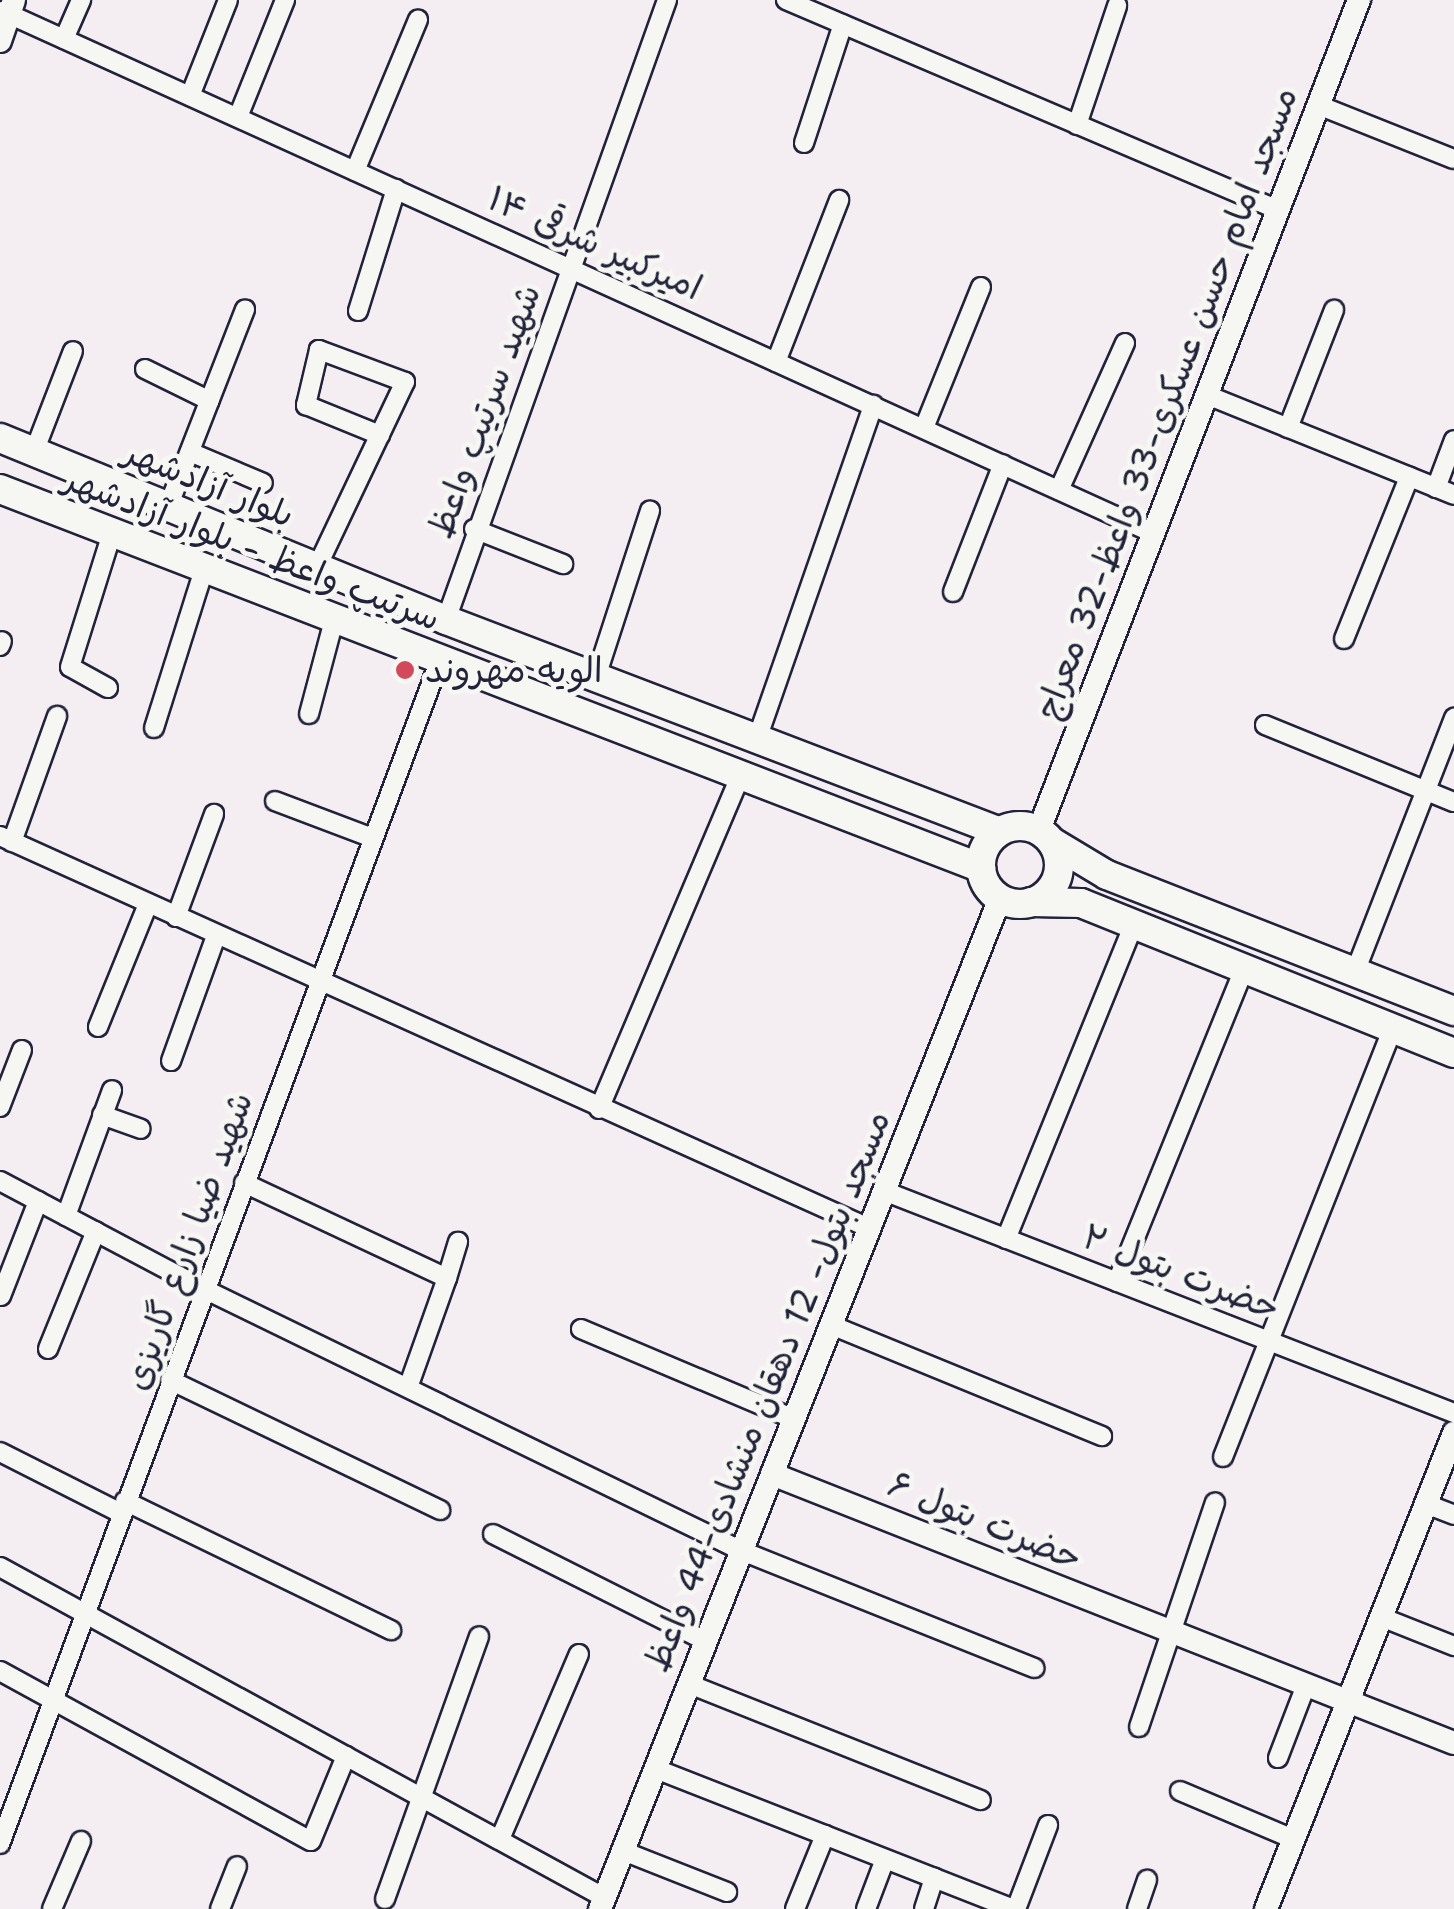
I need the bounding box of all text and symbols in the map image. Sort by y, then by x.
street label: مسجد امام حسن عسکری-33 واعظ-32 معراج [1026,81,1306,725]
street label: ۱۴ امیرکبیر شرقی [481,177,709,309]
street label: شهید سرتیپ واعظ [419,279,549,543]
street label: بلوار آزادشهر [118,430,300,536]
street label: سرتیپ واعظ - بلوار آزادشهر [58,457,446,639]
place label: الویه مهروند [425,649,603,691]
marker: الویه مهروند [394,659,416,681]
street label: شهید ضیا زارع گاریزی [115,1086,261,1396]
street label: مسجد بتول- 12 دهقان منشادی-44 واعظ [635,1105,899,1677]
street label: حضرت بتول ۲ [1076,1215,1286,1329]
street label: حضرت بتول ۶ [882,1463,1088,1579]

